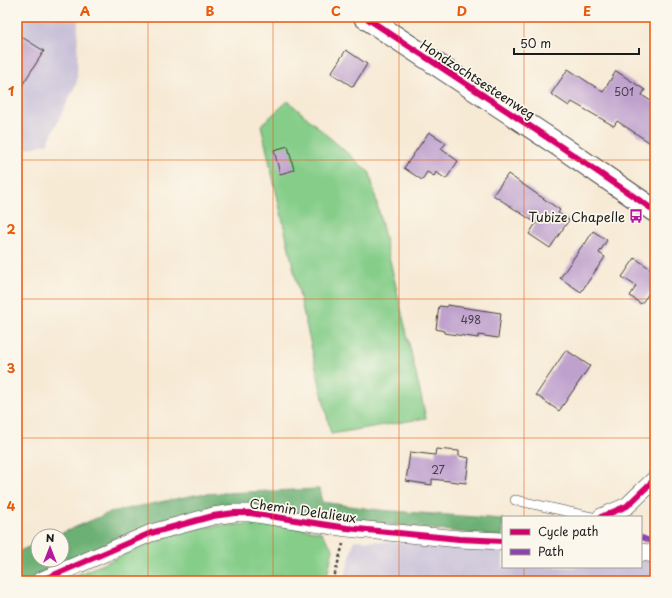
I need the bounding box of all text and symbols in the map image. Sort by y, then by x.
text: A [80,1,90,20]
text: B [206,1,215,20]
text: C [331,1,341,20]
text: D [457,1,467,20]
text: E [583,1,591,20]
scale bar [514,30,639,56]
text: 50 m [520,34,551,52]
street label: Hondzochtsesteenweg [417,35,539,123]
text: 1 [8,81,14,100]
house number: 501 [614,83,634,100]
place label: Tubize Chapelle [528,207,625,226]
bus stop icon: Tubize Chapelle [628,208,644,224]
text: 2 [6,219,16,238]
house number: 498 [461,311,481,328]
text: 3 [7,358,16,377]
house number: 27 [431,461,445,478]
street label: Chemin Delalieux [248,493,358,527]
text: 4 [7,496,16,515]
legend [502,516,642,568]
text: Cycle path [538,522,599,540]
north arrow [30,528,70,568]
text: N [46,529,55,546]
text: Path [538,542,564,560]

